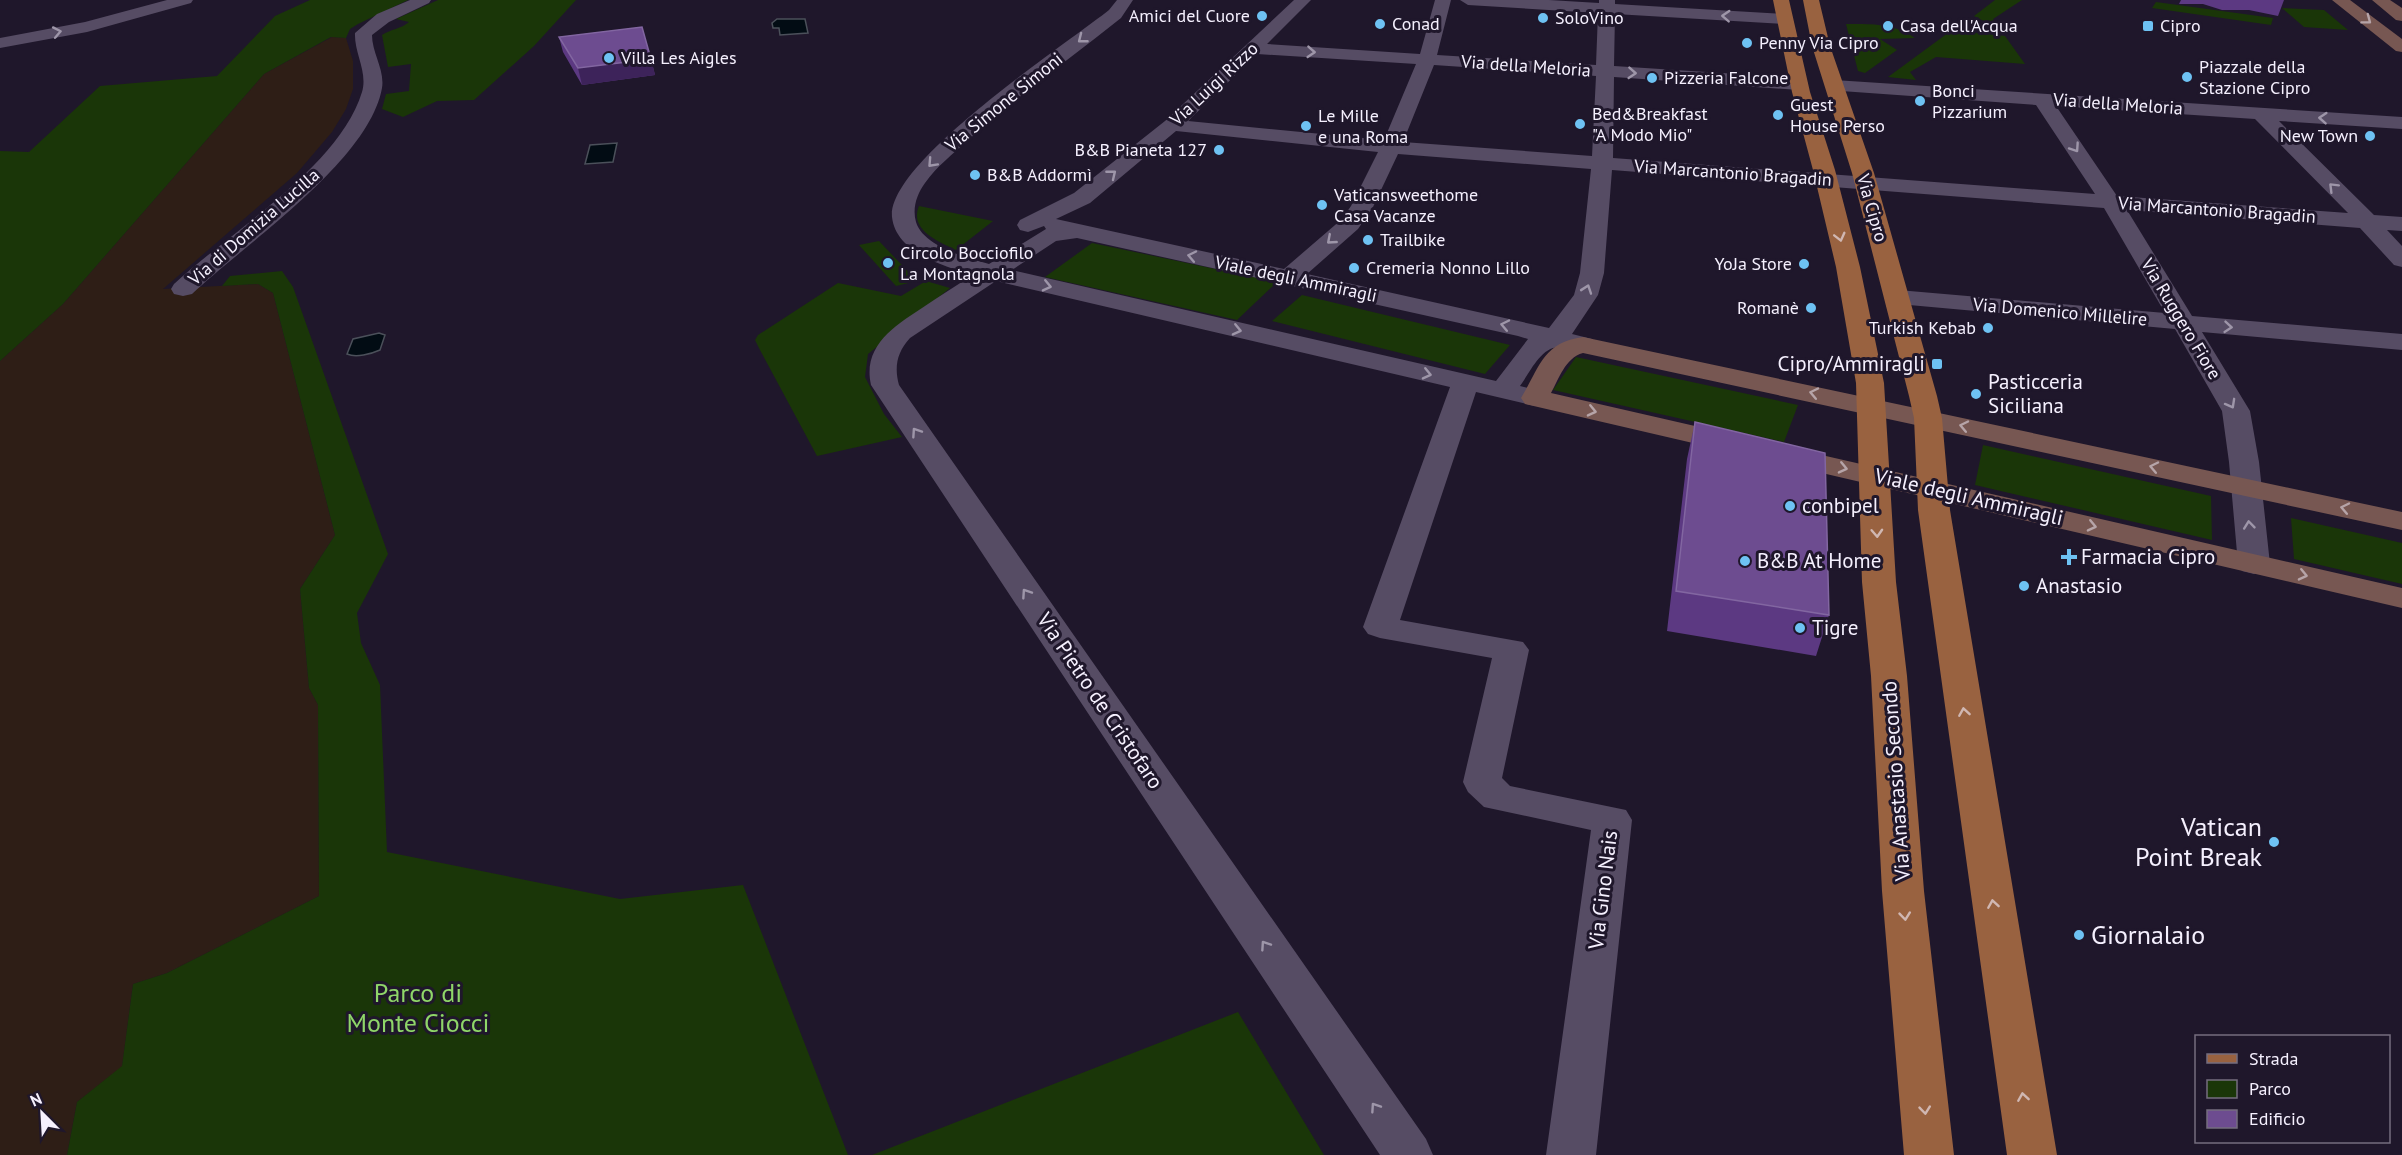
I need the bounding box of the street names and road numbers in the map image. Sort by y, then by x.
street label: Via Luigi Rizzo [1164,37,1263,131]
street label: Via Simone Simoni [940,47,1067,157]
street label: Via della Meloria [1459,49,1592,82]
street label: Via della Meloria [2051,87,2184,120]
street label: Via Marcantonio Bragadin [1632,154,1833,191]
street label: Via di Domizia Lucilla [183,163,324,291]
street label: Via Cipro [1852,170,1893,244]
street label: Via Marcantonio Bragadin [2116,191,2317,228]
street label: Viale degli Ammiragli [1212,250,1379,307]
street label: Via Ruggero Fiore [2136,253,2227,383]
street label: Via Domenico Millelire [1971,292,2148,331]
street label: Viale degli Ammiragli [1871,461,2066,531]
street label: Via Pietro de Cristofaro [1031,607,1169,794]
street label: Via Anastasio Secondo [1875,680,1916,883]
street label: Via Gino Nais [1582,829,1623,952]

